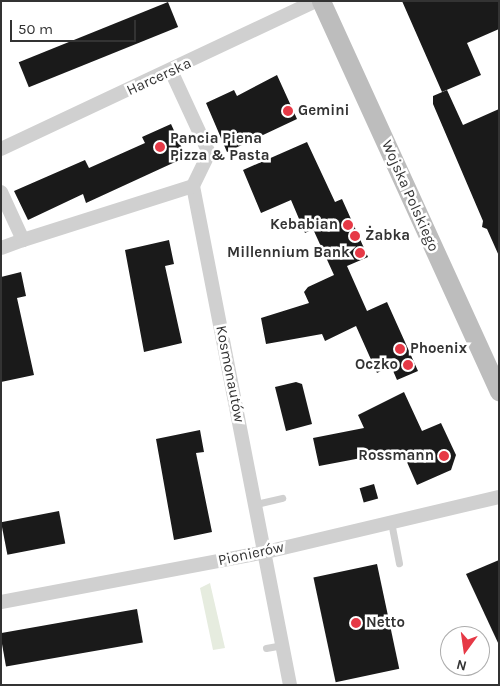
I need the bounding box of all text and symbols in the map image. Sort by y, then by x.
scale bar [12,10,139,42]
text: 50 m [18,20,53,38]
street label: Harcerska [124,54,194,100]
place label: Gemini [298,102,350,120]
marker: Gemini [282,105,294,117]
place label: Pancia Piena Pizza & Pasta [170,129,269,164]
street label: Wojska Polskiego [377,138,443,254]
marker: Pancia Piena Pizza & Pasta [154,141,166,153]
place label: Kebabian [270,216,338,234]
marker: Kebabian [342,219,354,231]
place label: Żabka [365,227,410,245]
marker: Żabka [349,230,361,242]
place label: Millennium Bank [227,244,350,262]
marker: Millennium Bank [354,247,366,259]
street label: Kosmonautów [212,324,248,424]
place label: Phoenix [410,340,467,358]
marker: Phoenix [394,343,406,355]
place label: Oczko [355,356,398,374]
marker: Oczko [402,359,414,371]
place label: Rossmann [358,447,434,465]
marker: Rossmann [438,450,450,462]
street label: Pionierów [217,538,285,570]
place label: Netto [366,614,405,632]
marker: Netto [350,617,362,629]
north arrow [440,626,490,676]
text: N [455,656,468,675]

